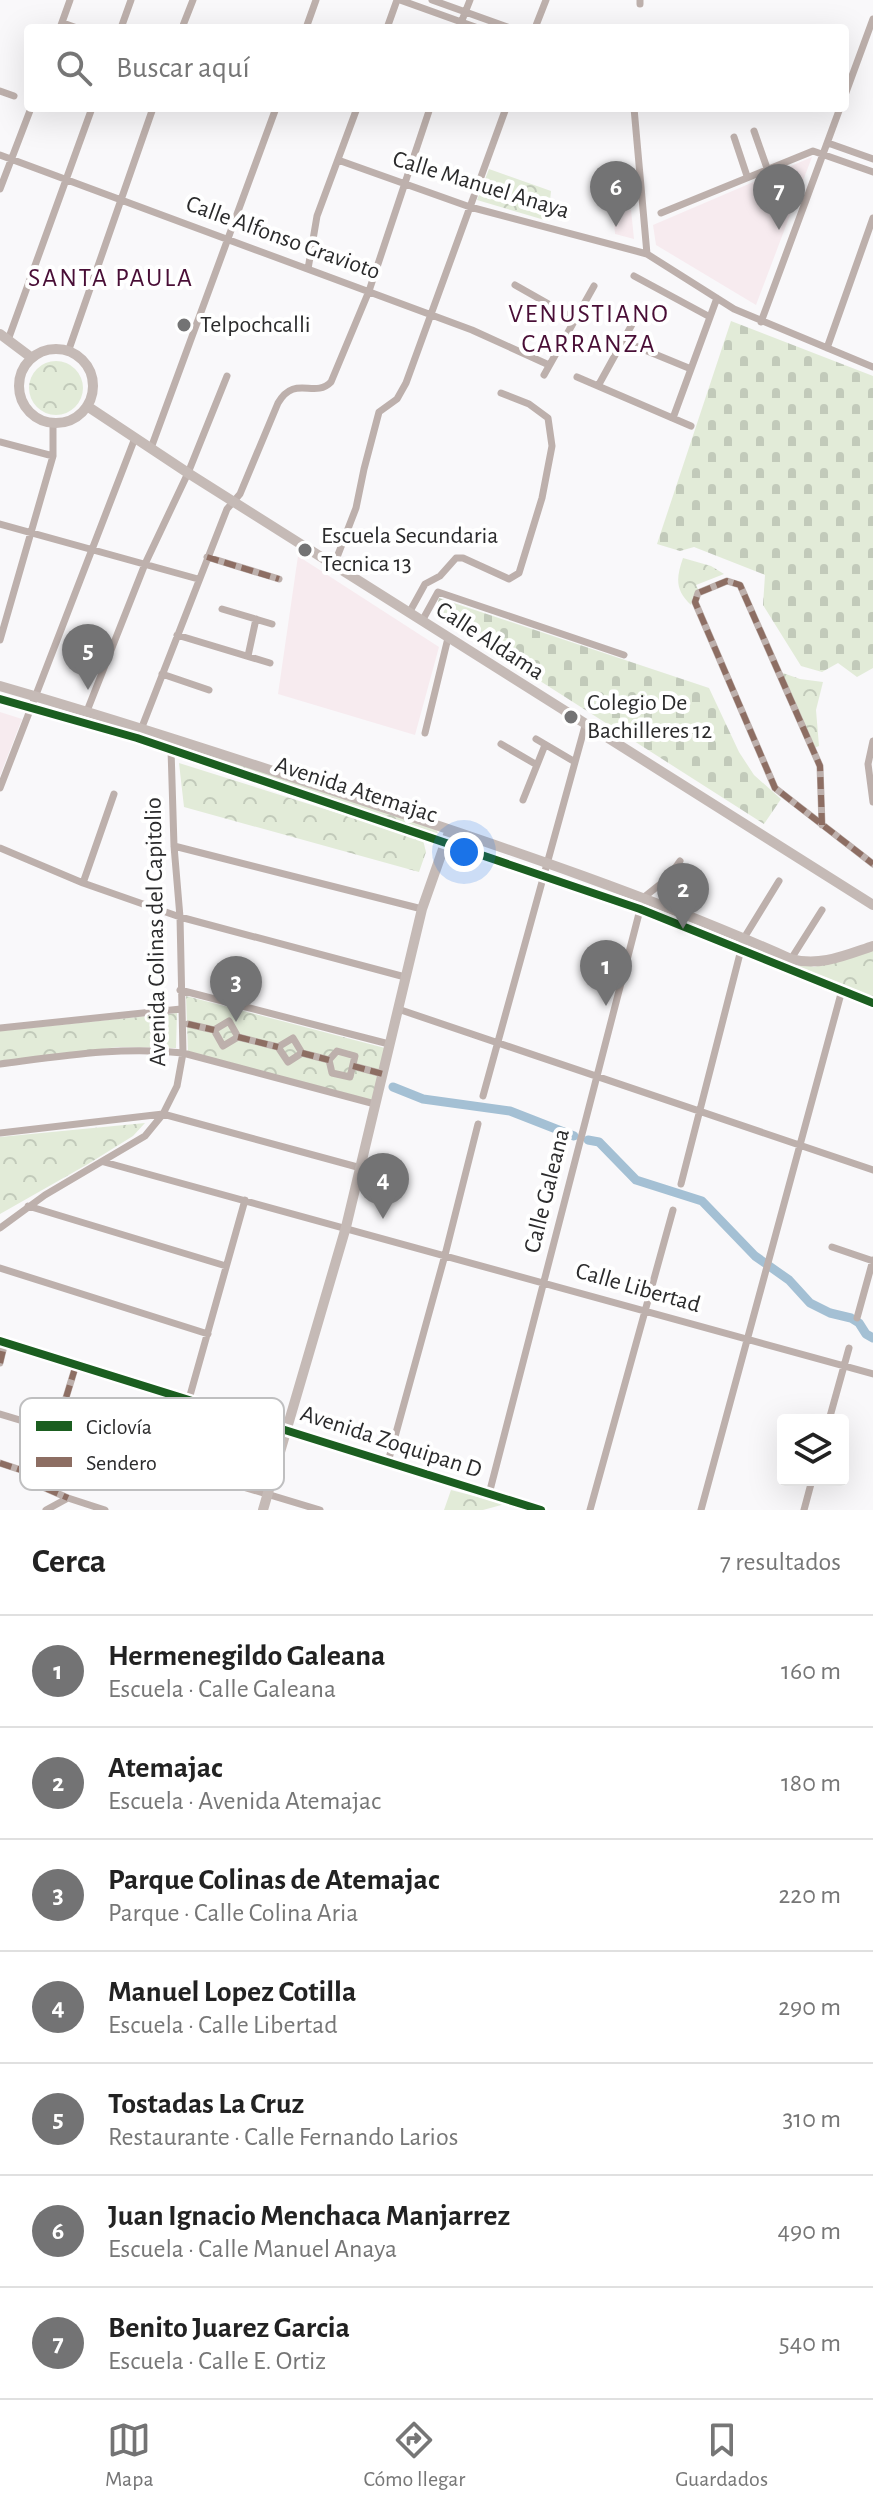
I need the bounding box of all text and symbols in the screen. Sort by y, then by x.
search box [24,24,849,112]
icon: search [52,46,96,90]
text: Buscar aquí [116,53,250,83]
street label: Calle Manuel Anaya [390,147,572,223]
pin: 6 [590,161,642,227]
pin: 7 [753,164,805,230]
street label: Calle Alfonso Gravioto [183,192,383,284]
district label: SANTA PAULA [28,265,194,291]
district label: VENUSTIANO CARRANZA [508,301,670,357]
place label: Telpochcalli [200,313,311,337]
marker: Telpochcalli [175,316,193,334]
place label: Escuela Secundaria Tecnica 13 [321,524,498,576]
marker: Escuela Secundaria Tecnica 13 [296,541,314,559]
street label: Calle Aldama [432,597,548,685]
pin: 5 [62,624,114,690]
place label: Colegio De Bachilleres 12 [587,691,712,743]
marker: Colegio De Bachilleres 12 [562,708,580,726]
street label: Avenida Atemajac [272,753,440,827]
street label: Avenida Colinas del Capitolio [142,797,170,1067]
your location [444,832,484,872]
pin: 2 [657,863,709,929]
pin: 1 [580,940,632,1006]
pin: 3 [210,956,262,1022]
street label: Calle Galeana [520,1126,574,1256]
pin: 4 [357,1153,409,1219]
street label: Calle Libertad [573,1259,703,1317]
legend [20,1398,284,1490]
street label: Avenida Zoquipan D [297,1401,485,1483]
map controls [777,1414,849,1486]
button: layers [777,1414,849,1486]
text: Ciclovía [86,1416,152,1438]
text: Sendero [86,1452,157,1474]
text: Cerca [32,1545,106,1579]
text: 7 resultados [720,1549,841,1575]
text: Hermenegildo Galeana [108,1641,386,1671]
text: 1 [53,1658,63,1684]
text: 160 m [781,1658,841,1684]
text: Escuela · Calle Galeana [108,1676,336,1702]
text: Atemajac [108,1753,223,1783]
text: 2 [52,1770,64,1796]
text: 180 m [781,1770,841,1796]
text: Escuela · Avenida Atemajac [108,1788,381,1814]
text: Parque Colinas de Atemajac [108,1865,440,1895]
text: 3 [52,1882,64,1908]
text: 220 m [779,1882,841,1908]
text: Parque · Calle Colina Aria [108,1900,358,1926]
text: Manuel Lopez Cotilla [108,1977,356,2007]
text: 4 [51,1994,65,2020]
text: 290 m [778,1994,841,2020]
text: Escuela · Calle Libertad [108,2012,338,2038]
text: Tostadas La Cruz [108,2089,304,2119]
text: 5 [52,2106,64,2132]
text: 310 m [783,2106,841,2132]
text: Restaurante · Calle Fernando Larios [108,2124,458,2150]
text: Juan Ignacio Menchaca Manjarrez [108,2201,510,2231]
text: 6 [52,2218,64,2244]
text: 490 m [777,2218,841,2244]
text: Escuela · Calle Manuel Anaya [108,2236,397,2262]
text: Benito Juarez Garcia [108,2313,350,2343]
text: 7 [52,2330,64,2356]
text: 540 m [779,2330,841,2356]
text: Escuela · Calle E. Ortiz [108,2348,326,2374]
tab: Mapa [105,2418,154,2492]
tab: Cómo llegar [363,2418,465,2492]
tab: Guardados [675,2418,768,2492]

